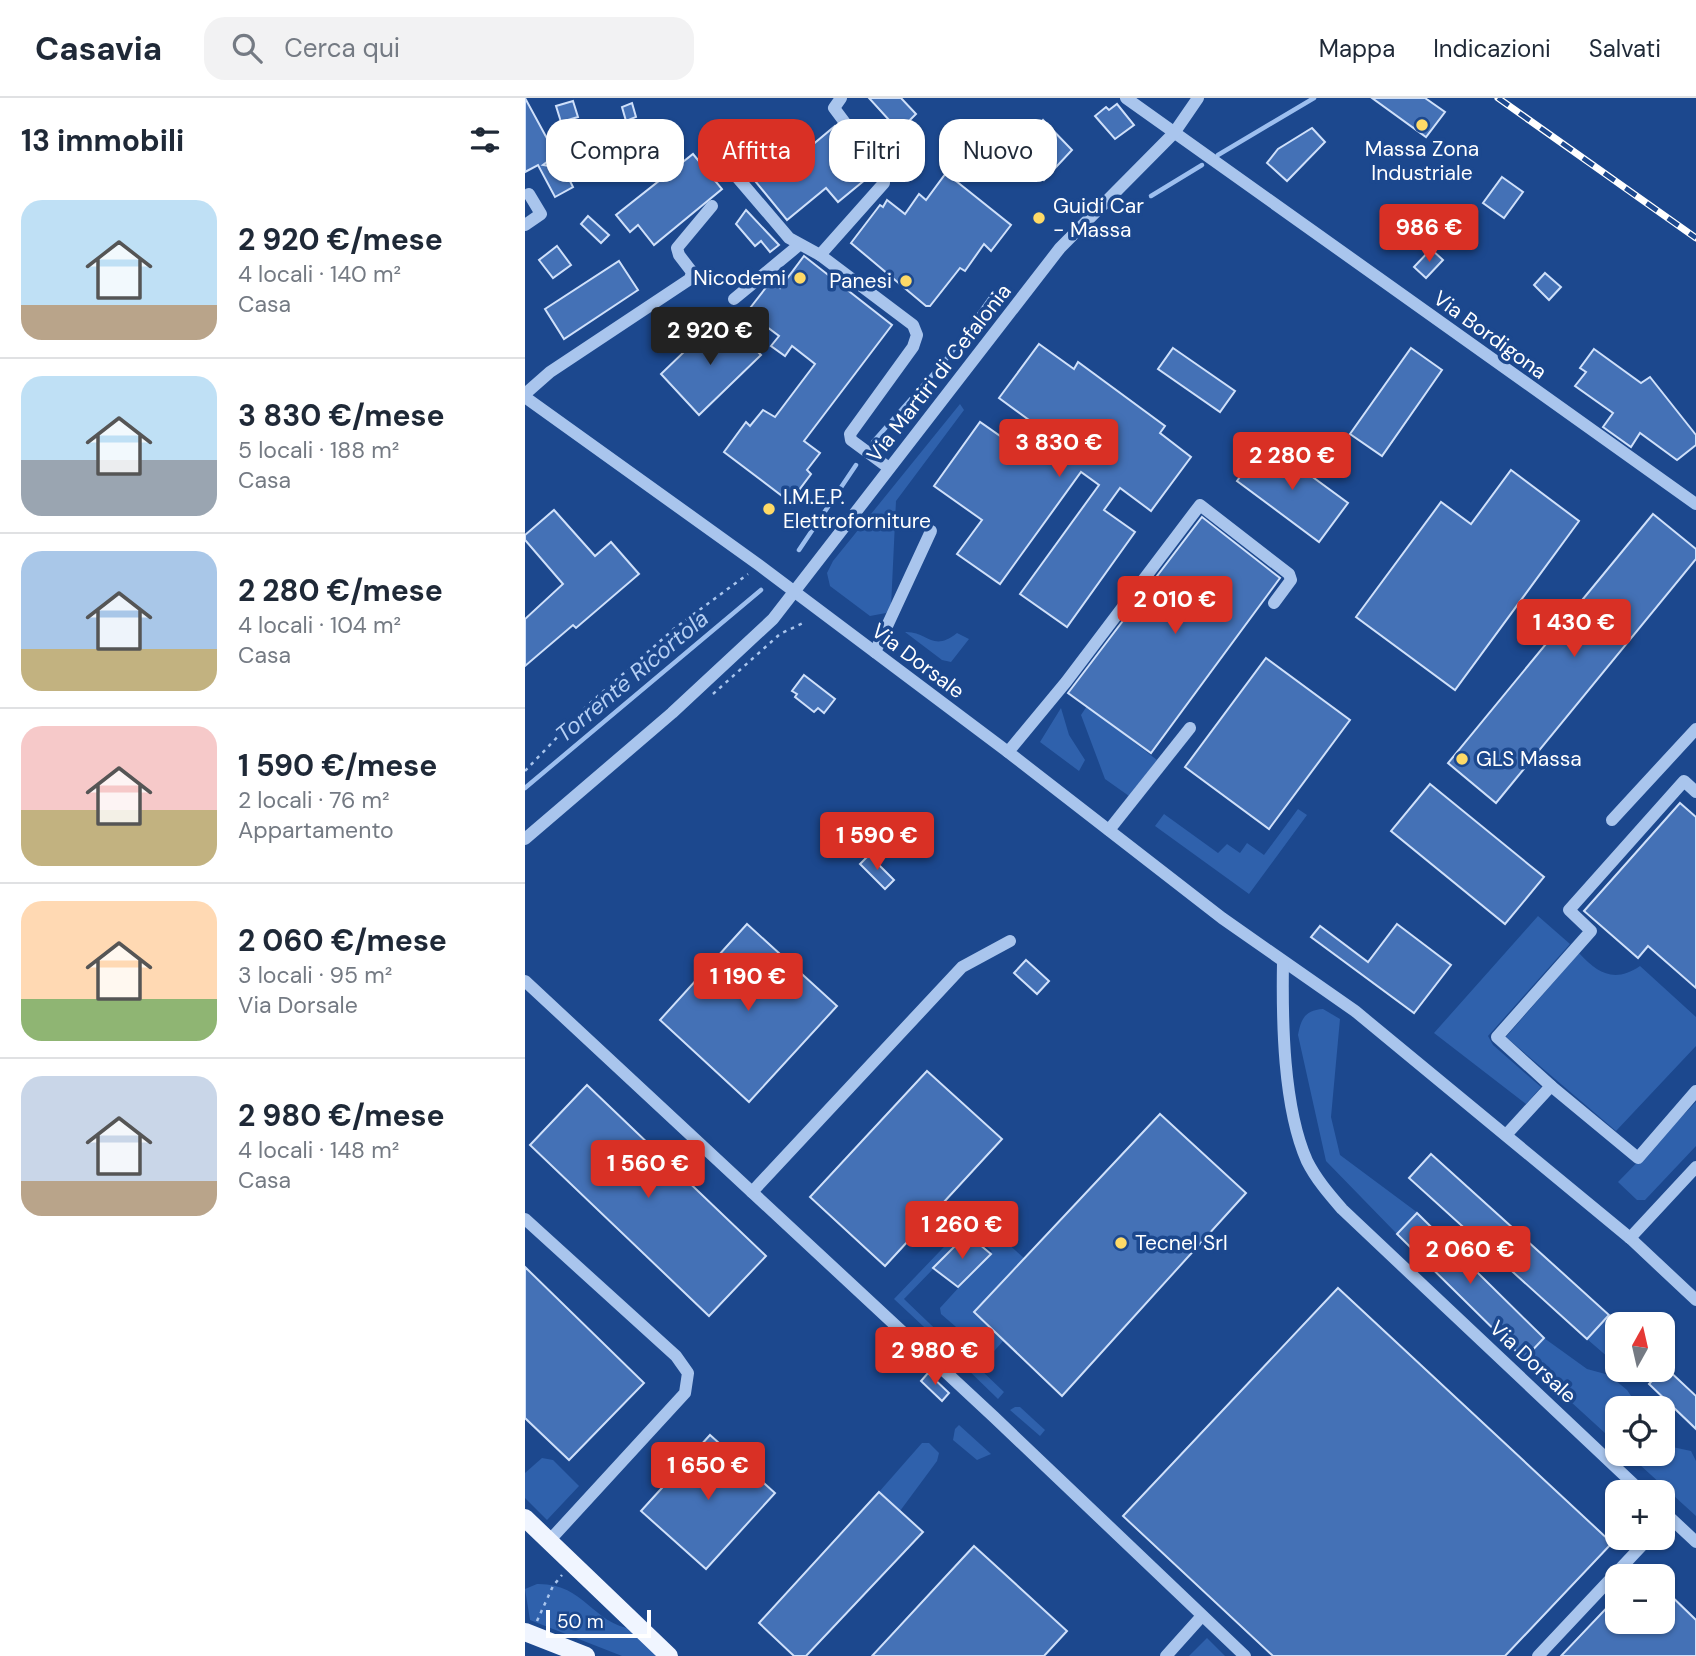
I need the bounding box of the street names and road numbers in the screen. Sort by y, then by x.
street label: Via Martiri di Cefalonia [860,278,1018,468]
street label: Via Bordigona [1428,284,1552,386]
street label: Via Dorsale [866,617,970,705]
street label: Via Dorsale [1483,1314,1583,1410]

